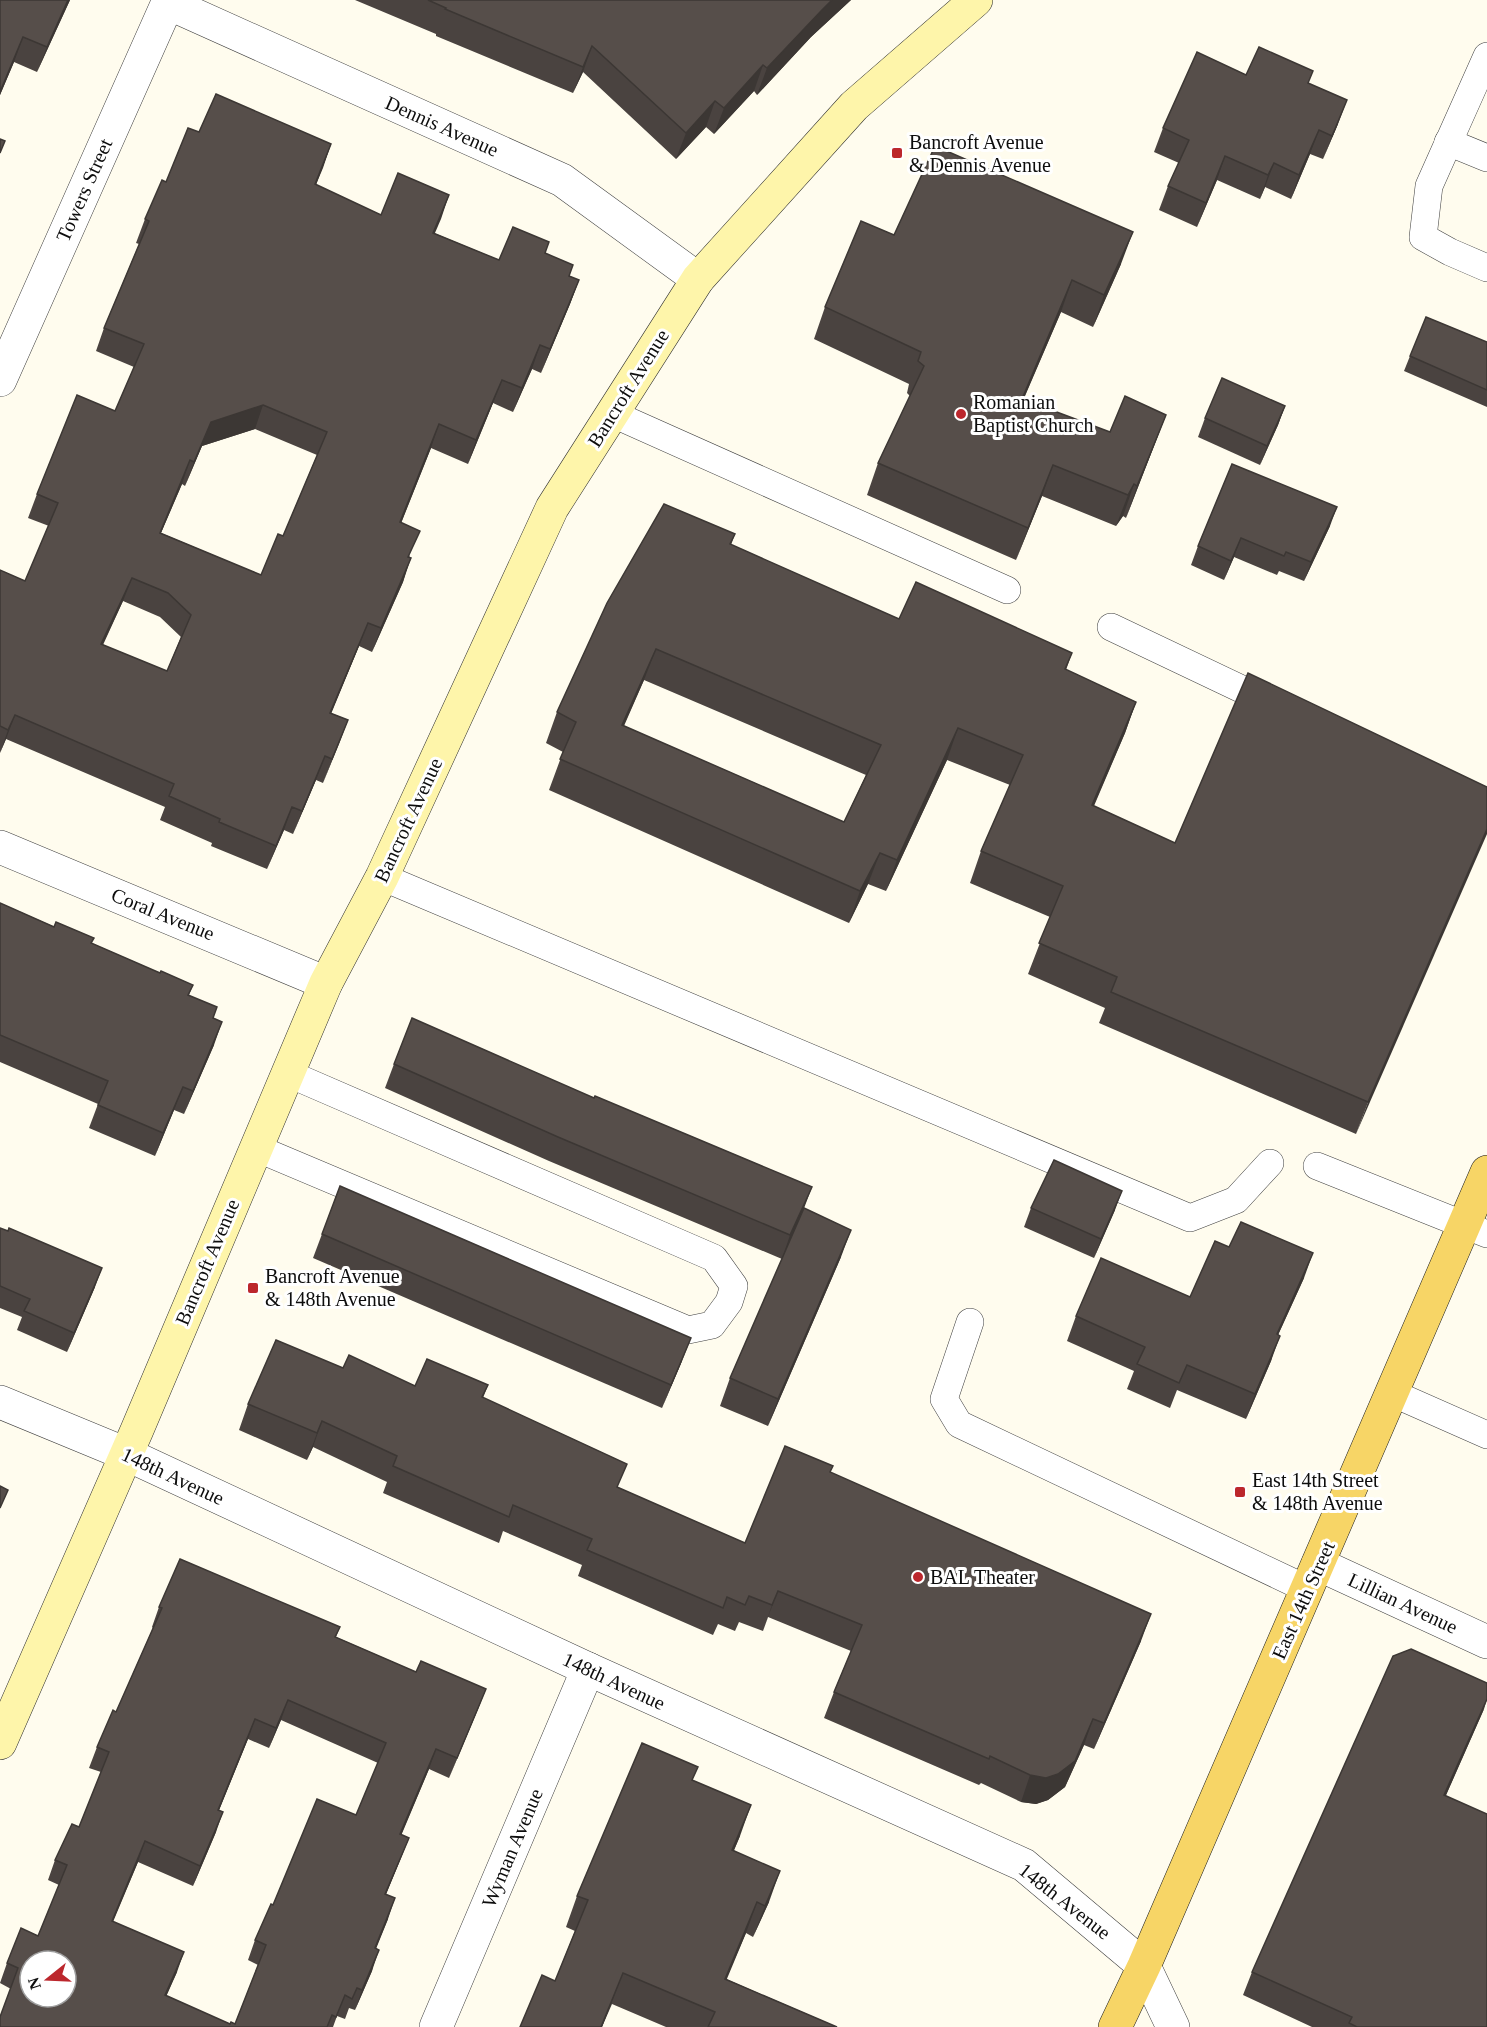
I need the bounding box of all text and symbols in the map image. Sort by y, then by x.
street label: Dennis Avenue [382,91,502,161]
place label: Bancroft Avenue & Dennis Avenue [909,131,1051,176]
street label: Towers Street [52,135,117,245]
marker: Bancroft Avenue & Dennis Avenue [890,146,904,160]
street label: Bancroft Avenue [583,325,673,451]
place label: Romanian Baptist Church [973,391,1094,437]
marker: Romanian Baptist Church [954,407,968,421]
street label: Bancroft Avenue [370,754,446,886]
street label: Coral Avenue [108,883,218,945]
street label: Bancroft Avenue [171,1196,243,1328]
place label: Bancroft Avenue & 148th Avenue [265,1265,400,1310]
marker: Bancroft Avenue & 148th Avenue [246,1281,260,1295]
street label: 148th Avenue [118,1443,228,1509]
place label: East 14th Street & 148th Avenue [1252,1469,1383,1514]
marker: East 14th Street & 148th Avenue [1233,1485,1247,1499]
street label: East 14th Street [1267,1537,1339,1662]
place label: BAL Theater [930,1566,1035,1588]
street label: Lillian Avenue [1345,1568,1461,1638]
marker: BAL Theater [911,1570,925,1584]
street label: 148th Avenue [559,1648,669,1714]
street label: Wyman Avenue [477,1785,548,1911]
street label: 148th Avenue [1015,1858,1115,1944]
north arrow [18,1949,78,2009]
text: N [24,1975,44,1992]

